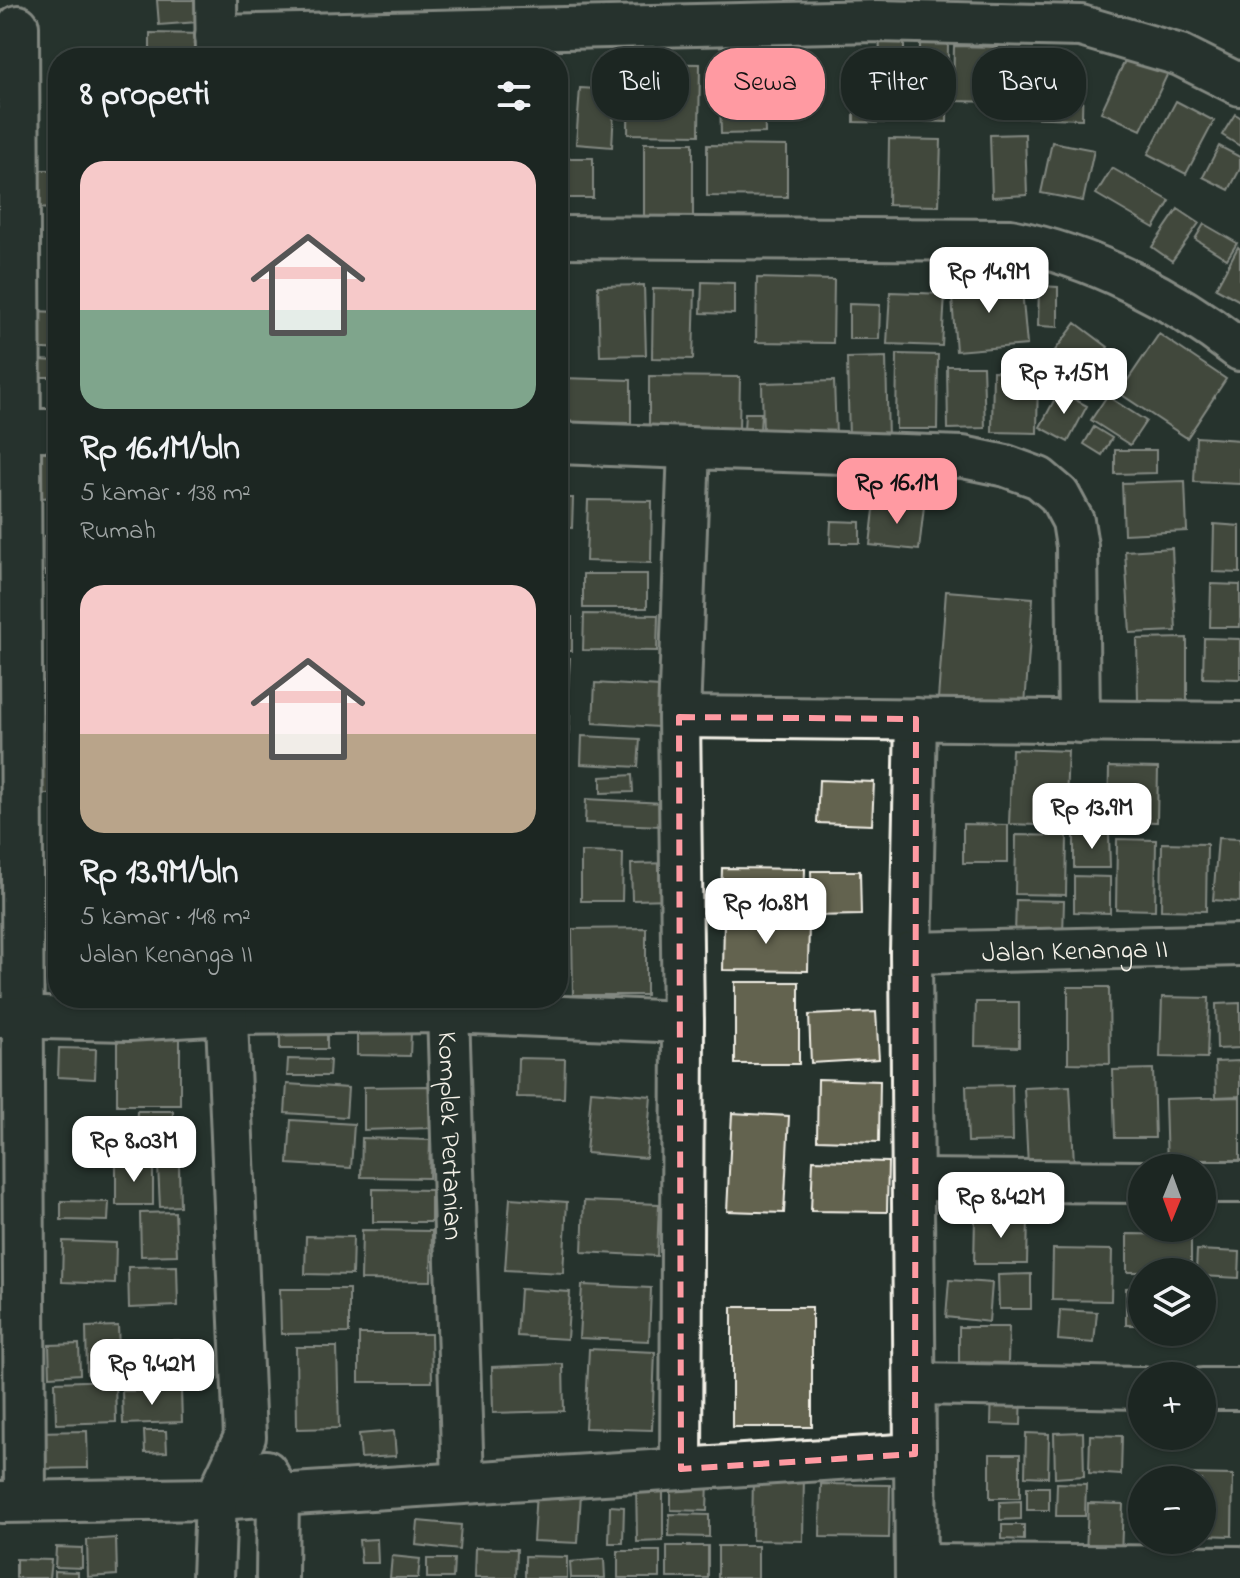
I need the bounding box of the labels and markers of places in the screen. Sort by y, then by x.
pin: Rp 14.9M [906,247,1072,315]
pin: Rp 7.15M [981,348,1147,416]
pin: Rp 16.1M [814,458,980,526]
pin: Rp 13.9M [1009,783,1175,851]
pin: Rp 10.8M [683,878,849,946]
pin: Rp 8.03M [51,1116,217,1184]
pin: Rp 8.42M [918,1172,1084,1240]
pin: Rp 9.42M [69,1339,235,1407]

